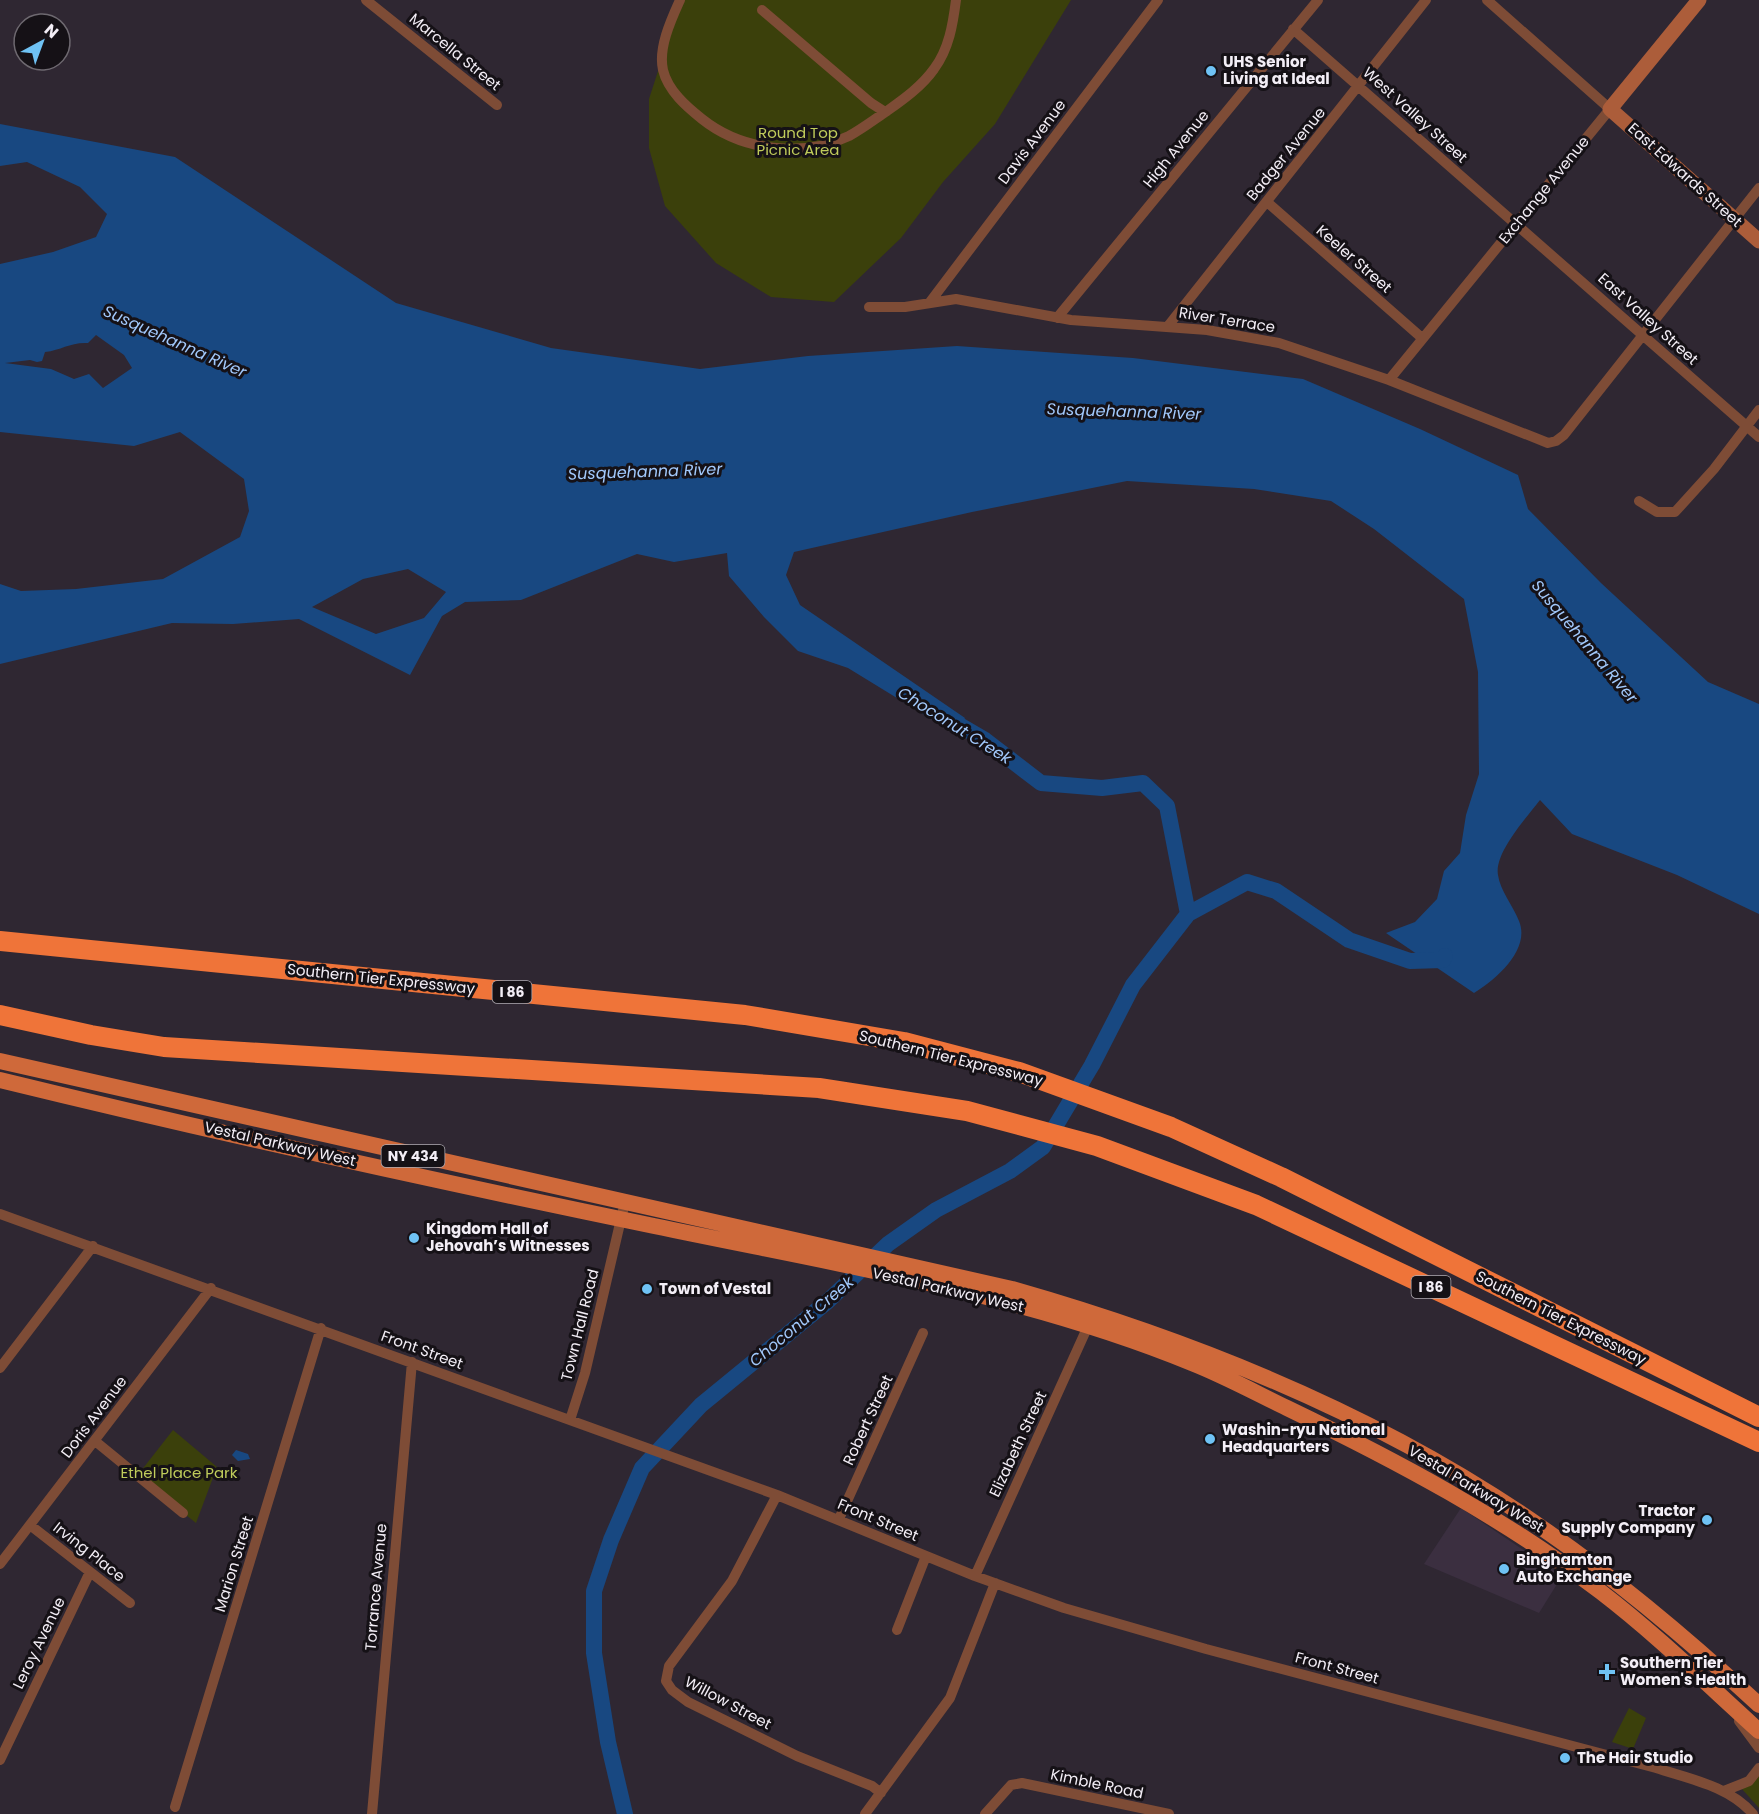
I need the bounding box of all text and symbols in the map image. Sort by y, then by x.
street label: Marcella Street [405,8,506,95]
north arrow [12,12,72,72]
text: N [39,18,64,44]
place label: UHS Senior Living at Ideal [1223,51,1330,89]
street label: West Valley Street [1358,62,1472,167]
marker: UHS Senior Living at Ideal [1204,64,1218,78]
street label: Davis Avenue [993,95,1070,188]
street label: Badger Avenue [1241,102,1330,205]
street label: High Avenue [1138,105,1213,192]
street label: East Edwards Street [1624,118,1747,232]
park label: Round Top Picnic Area [756,122,840,160]
street label: Exchange Avenue [1494,131,1594,248]
street label: Keeler Street [1312,220,1397,297]
street label: East Valley Street [1594,268,1703,369]
water label: Susquehanna River [100,300,251,384]
street label: River Terrace [1177,302,1277,337]
water label: Susquehanna River [1046,397,1203,426]
water label: Susquehanna River [567,457,724,486]
water label: Susquehanna River [1526,575,1644,709]
water label: Choconut Creek [893,681,1017,770]
street label: Southern Tier Expressway [286,958,477,999]
road number: I 86 [492,981,532,1003]
street label: Southern Tier Expressway [857,1024,1046,1091]
street label: Vestal Parkway West [202,1116,358,1171]
road number: NY 434 [382,1145,444,1167]
place label: Kingdom Hall of Jehovah’s Witnesses [426,1218,590,1256]
marker: Kingdom Hall of Jehovah’s Witnesses [407,1231,421,1245]
street label: Vestal Parkway West [870,1262,1026,1317]
street label: Southern Tier Expressway [1472,1265,1651,1370]
street label: Town Hall Road [555,1267,604,1383]
water label: Choconut Creek [744,1270,859,1372]
road number: I 86 [1412,1276,1450,1298]
place label: Town of Vestal [659,1278,771,1299]
marker: Town of Vestal [640,1282,654,1296]
street label: Front Street [378,1325,466,1374]
street label: Doris Avenue [56,1371,131,1462]
street label: Robert Street [838,1371,898,1468]
street label: Elizabeth Street [984,1387,1051,1500]
place label: Washin-ryu National Headquarters [1222,1419,1385,1457]
marker: Washin-ryu National Headquarters [1203,1432,1217,1446]
street label: Vestal Parkway West [1404,1440,1548,1537]
park label: Ethel Place Park [121,1462,238,1483]
street label: Front Street [835,1493,922,1546]
place label: Tractor Supply Company [1561,1500,1696,1538]
street label: Marion Street [209,1513,258,1614]
marker: Tractor Supply Company [1700,1513,1714,1527]
street label: Irving Place [49,1517,130,1586]
street label: Torrance Avenue [359,1523,392,1651]
place label: Binghamton Auto Exchange [1516,1549,1632,1587]
marker: Binghamton Auto Exchange [1497,1562,1511,1576]
street label: Leroy Avenue [7,1593,70,1692]
street label: Front Street [1293,1646,1381,1689]
place label: Southern Tier Women's Health [1620,1652,1746,1690]
marker: Southern Tier Women's Health [1598,1663,1616,1681]
street label: Willow Street [681,1671,775,1734]
place label: The Hair Studio [1577,1747,1694,1768]
marker: The Hair Studio [1558,1751,1572,1765]
street label: Kimble Road [1049,1763,1145,1804]

